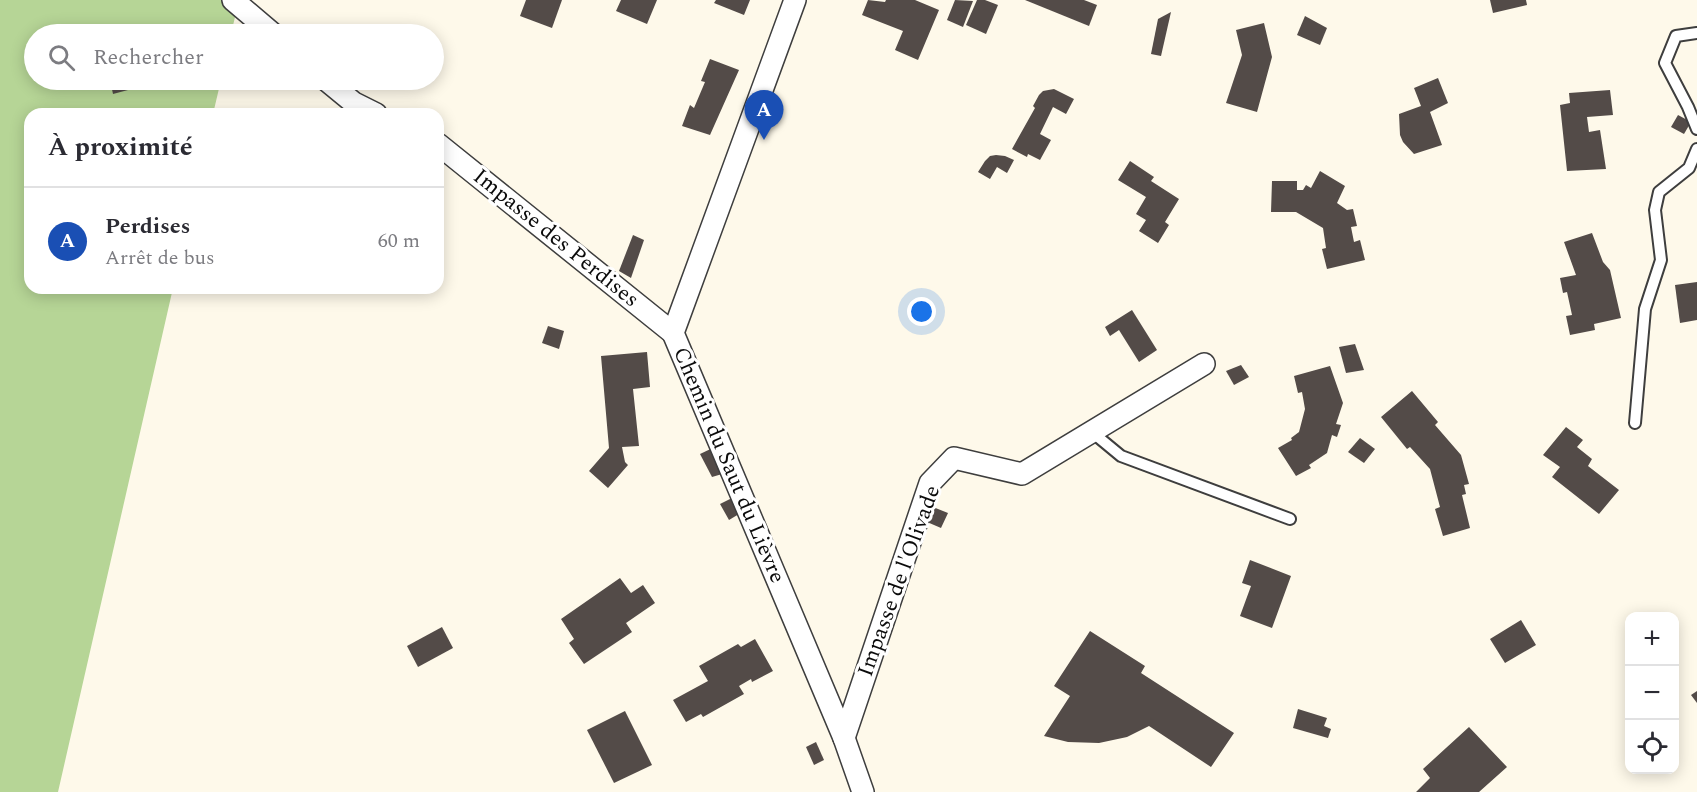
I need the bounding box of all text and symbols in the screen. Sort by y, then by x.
search box [24,24,444,90]
icon: search [45,41,78,74]
text: Rechercher [93,41,204,74]
pin: A [744,90,783,140]
text: À proximité [48,127,193,167]
street label: Impasse des Perdises [466,160,646,316]
text: Perdises [105,210,190,243]
text: A [60,226,75,256]
text: 60 m [378,226,420,256]
text: Arrêt de bus [105,243,215,273]
your location [907,297,936,326]
street label: Chemin du Saut du Lièvre [664,342,794,588]
street label: Impasse de l'Olivade [849,481,949,681]
map controls [1625,612,1679,774]
button: + [1625,612,1679,666]
button: − [1625,666,1679,720]
button: locate [1625,720,1679,774]

